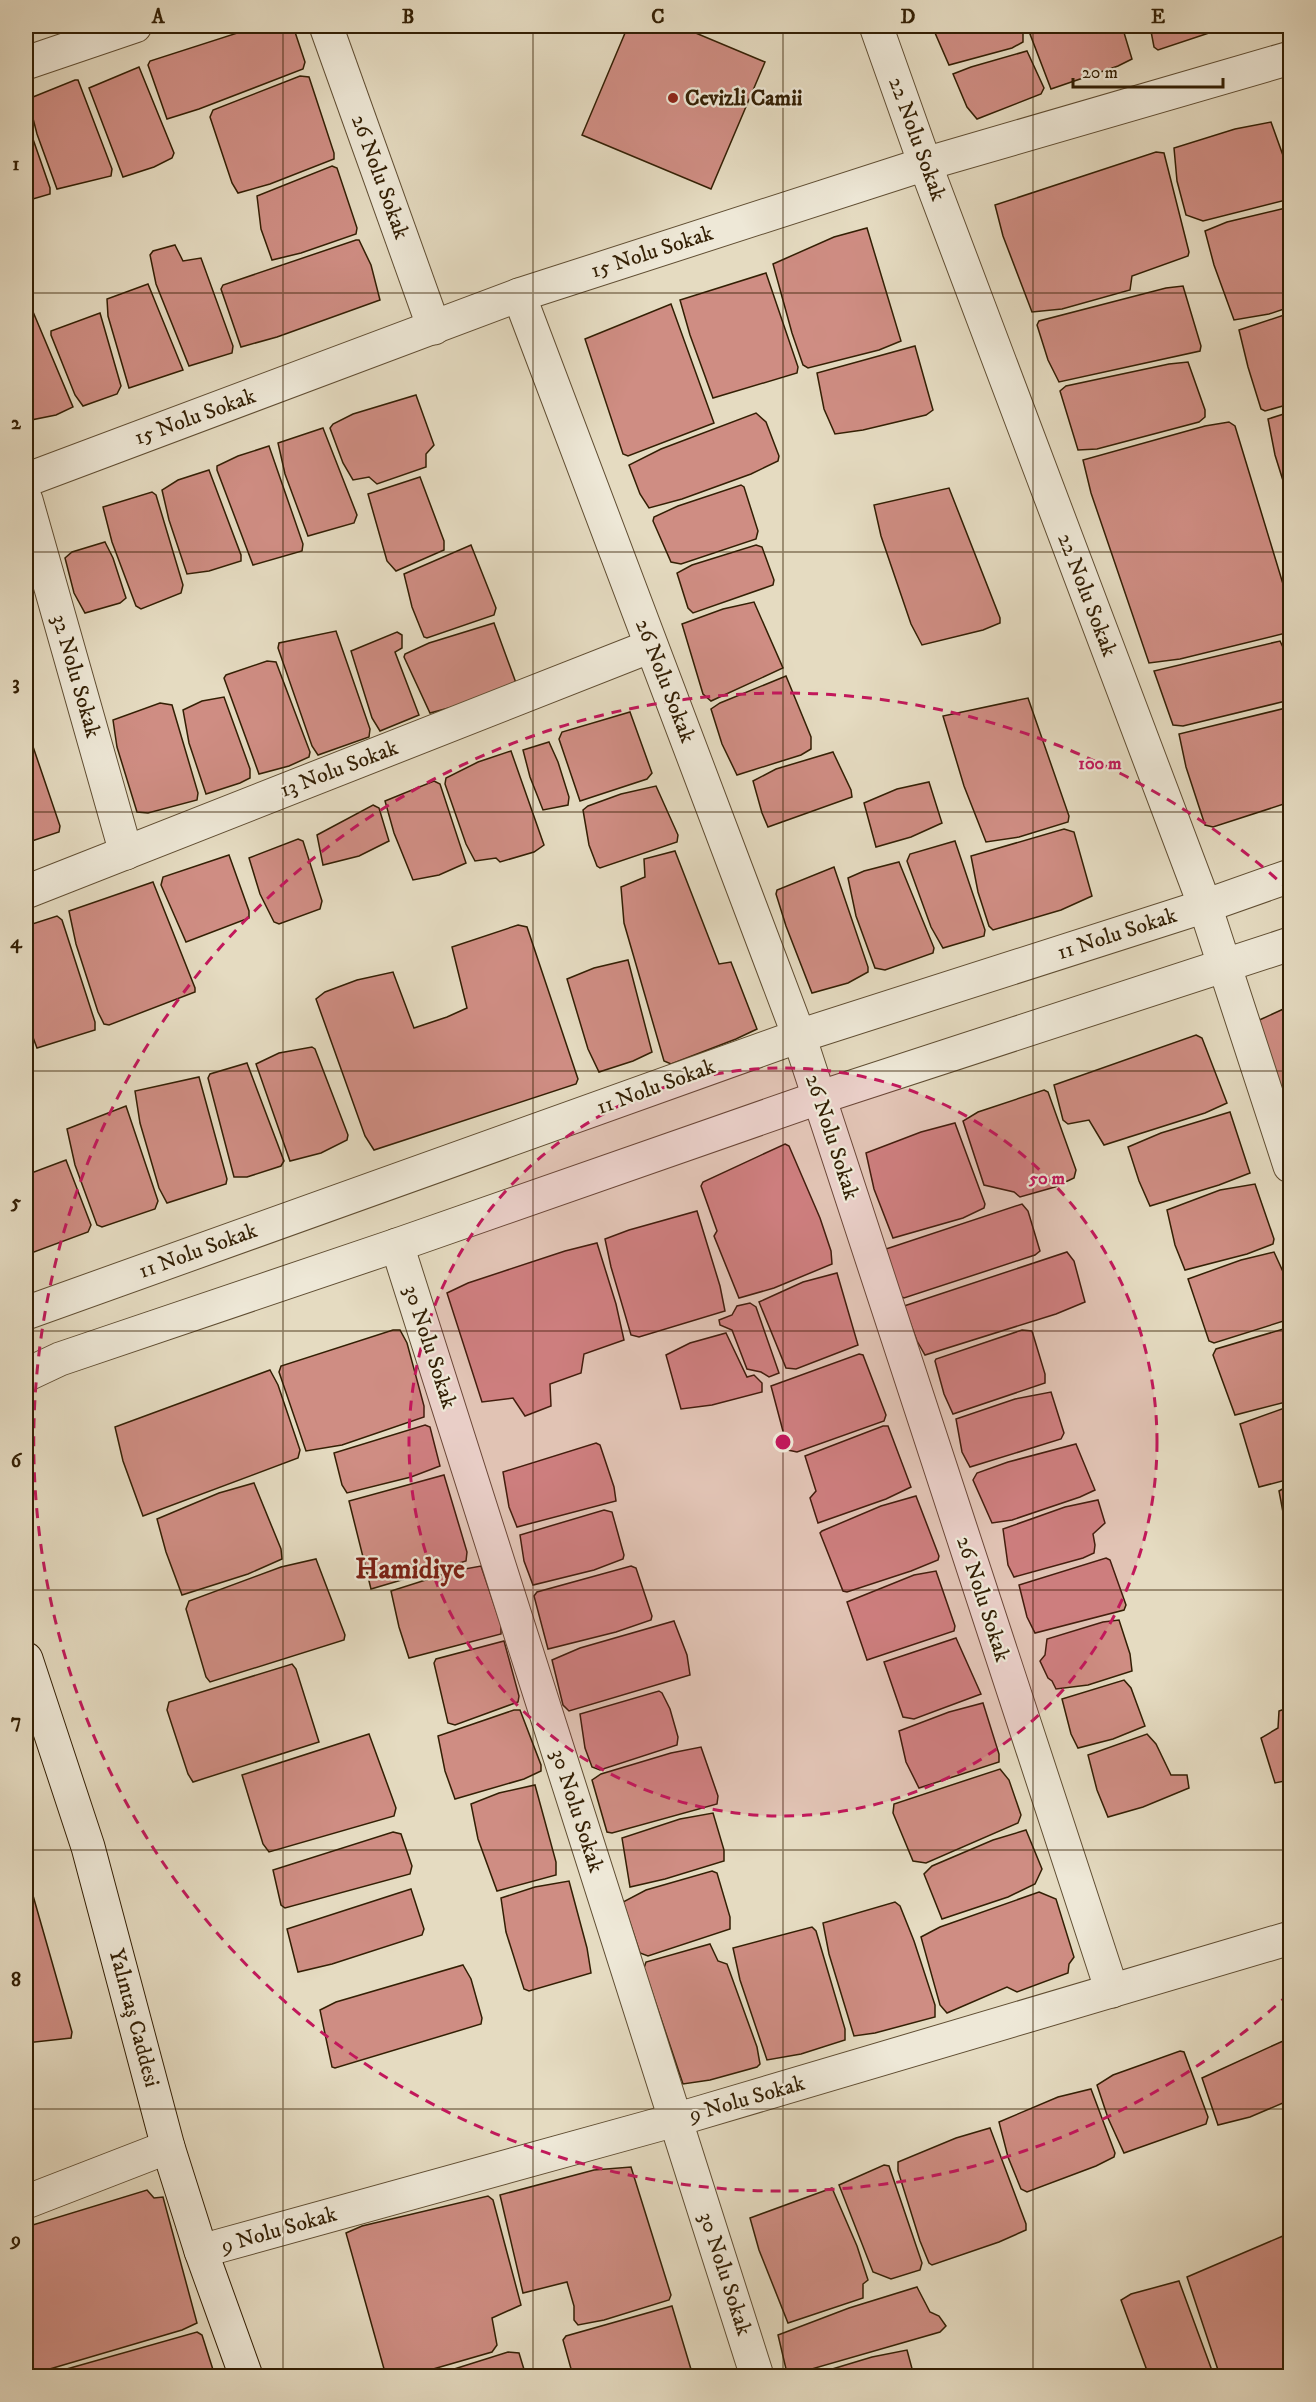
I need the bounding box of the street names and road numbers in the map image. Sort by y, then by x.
street label: 22 Nolu Sokak [882,73,952,205]
street label: 26 Nolu Sokak [345,111,415,243]
street label: 15 Nolu Sokak [587,220,717,284]
street label: 15 Nolu Sokak [131,383,259,451]
street label: 22 Nolu Sokak [1051,530,1123,660]
street label: 32 Nolu Sokak [46,611,107,741]
street label: 26 Nolu Sokak [629,615,701,747]
street label: 13 Nolu Sokak [276,734,402,804]
street label: 11 Nolu Sokak [1054,902,1180,966]
street label: 11 Nolu Sokak [593,1053,719,1121]
street label: 26 Nolu Sokak [799,1071,865,1203]
street label: 11 Nolu Sokak [135,1217,261,1285]
street label: 30 Nolu Sokak [397,1282,463,1412]
street label: 26 Nolu Sokak [950,1533,1016,1665]
street label: 30 Nolu Sokak [544,1746,610,1876]
street label: Yalıntaş Caddesi [103,1946,165,2090]
street label: 9 Nolu Sokak [685,2070,808,2129]
street label: 9 Nolu Sokak [217,2201,340,2260]
street label: 30 Nolu Sokak [692,2209,758,2339]

